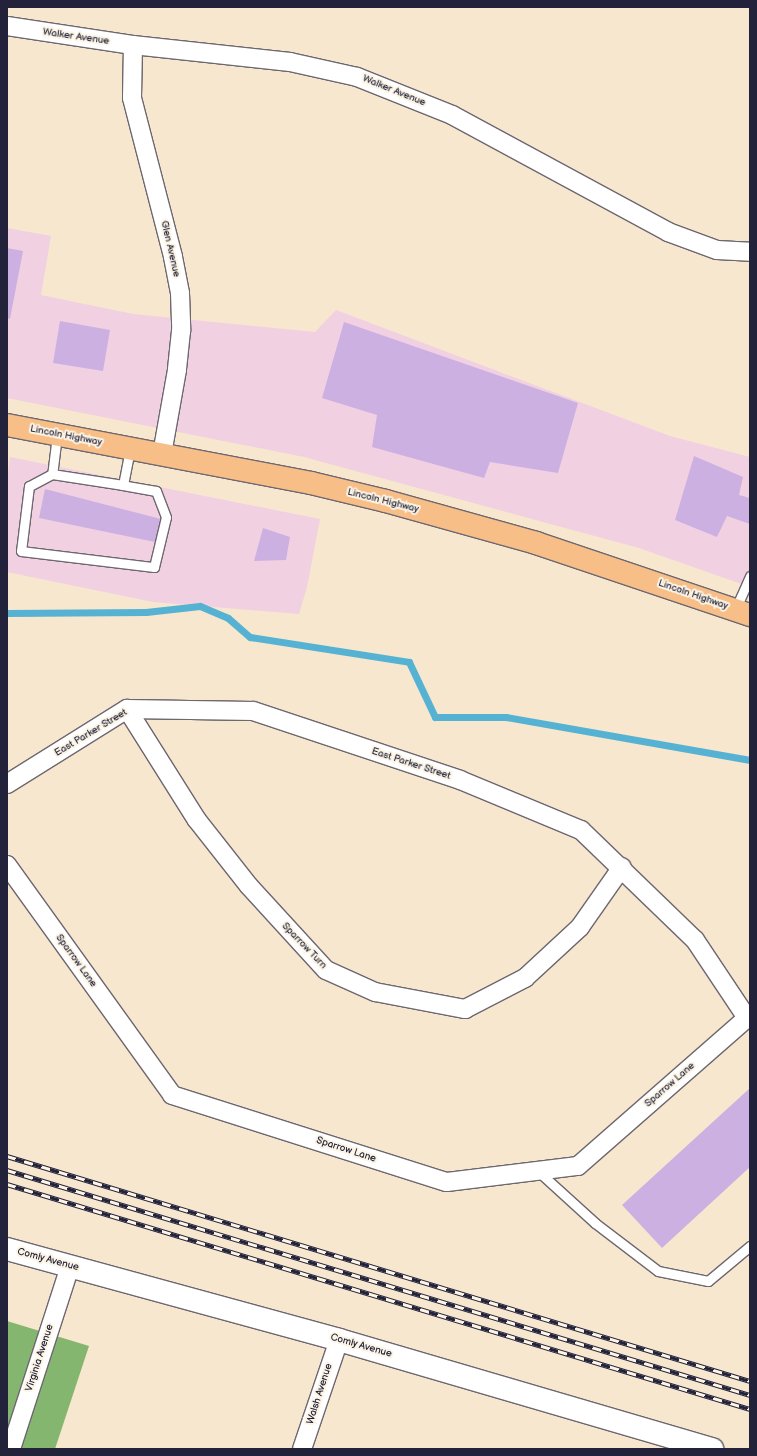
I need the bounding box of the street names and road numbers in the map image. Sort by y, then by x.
street label: Walker Avenue [42,26,110,48]
street label: Walker Avenue [361,73,427,109]
street label: Glen Avenue [158,220,182,278]
street label: Lincoln Highway [29,423,103,449]
street label: Lincoln Highway [346,486,420,516]
street label: Lincoln Highway [657,577,729,613]
street label: East Parker Street [53,707,129,759]
street label: East Parker Street [370,746,452,782]
street label: Sparrow Turn [279,920,329,972]
street label: Sparrow Lane [53,932,99,990]
street label: Sparrow Lane [643,1060,697,1110]
street label: Sparrow Lane [315,1135,377,1165]
street label: Comly Avenue [16,1246,80,1274]
street label: Virginia Avenue [23,1323,57,1393]
street label: Comly Avenue [329,1331,393,1361]
street label: Walsh Avenue [305,1362,335,1426]

